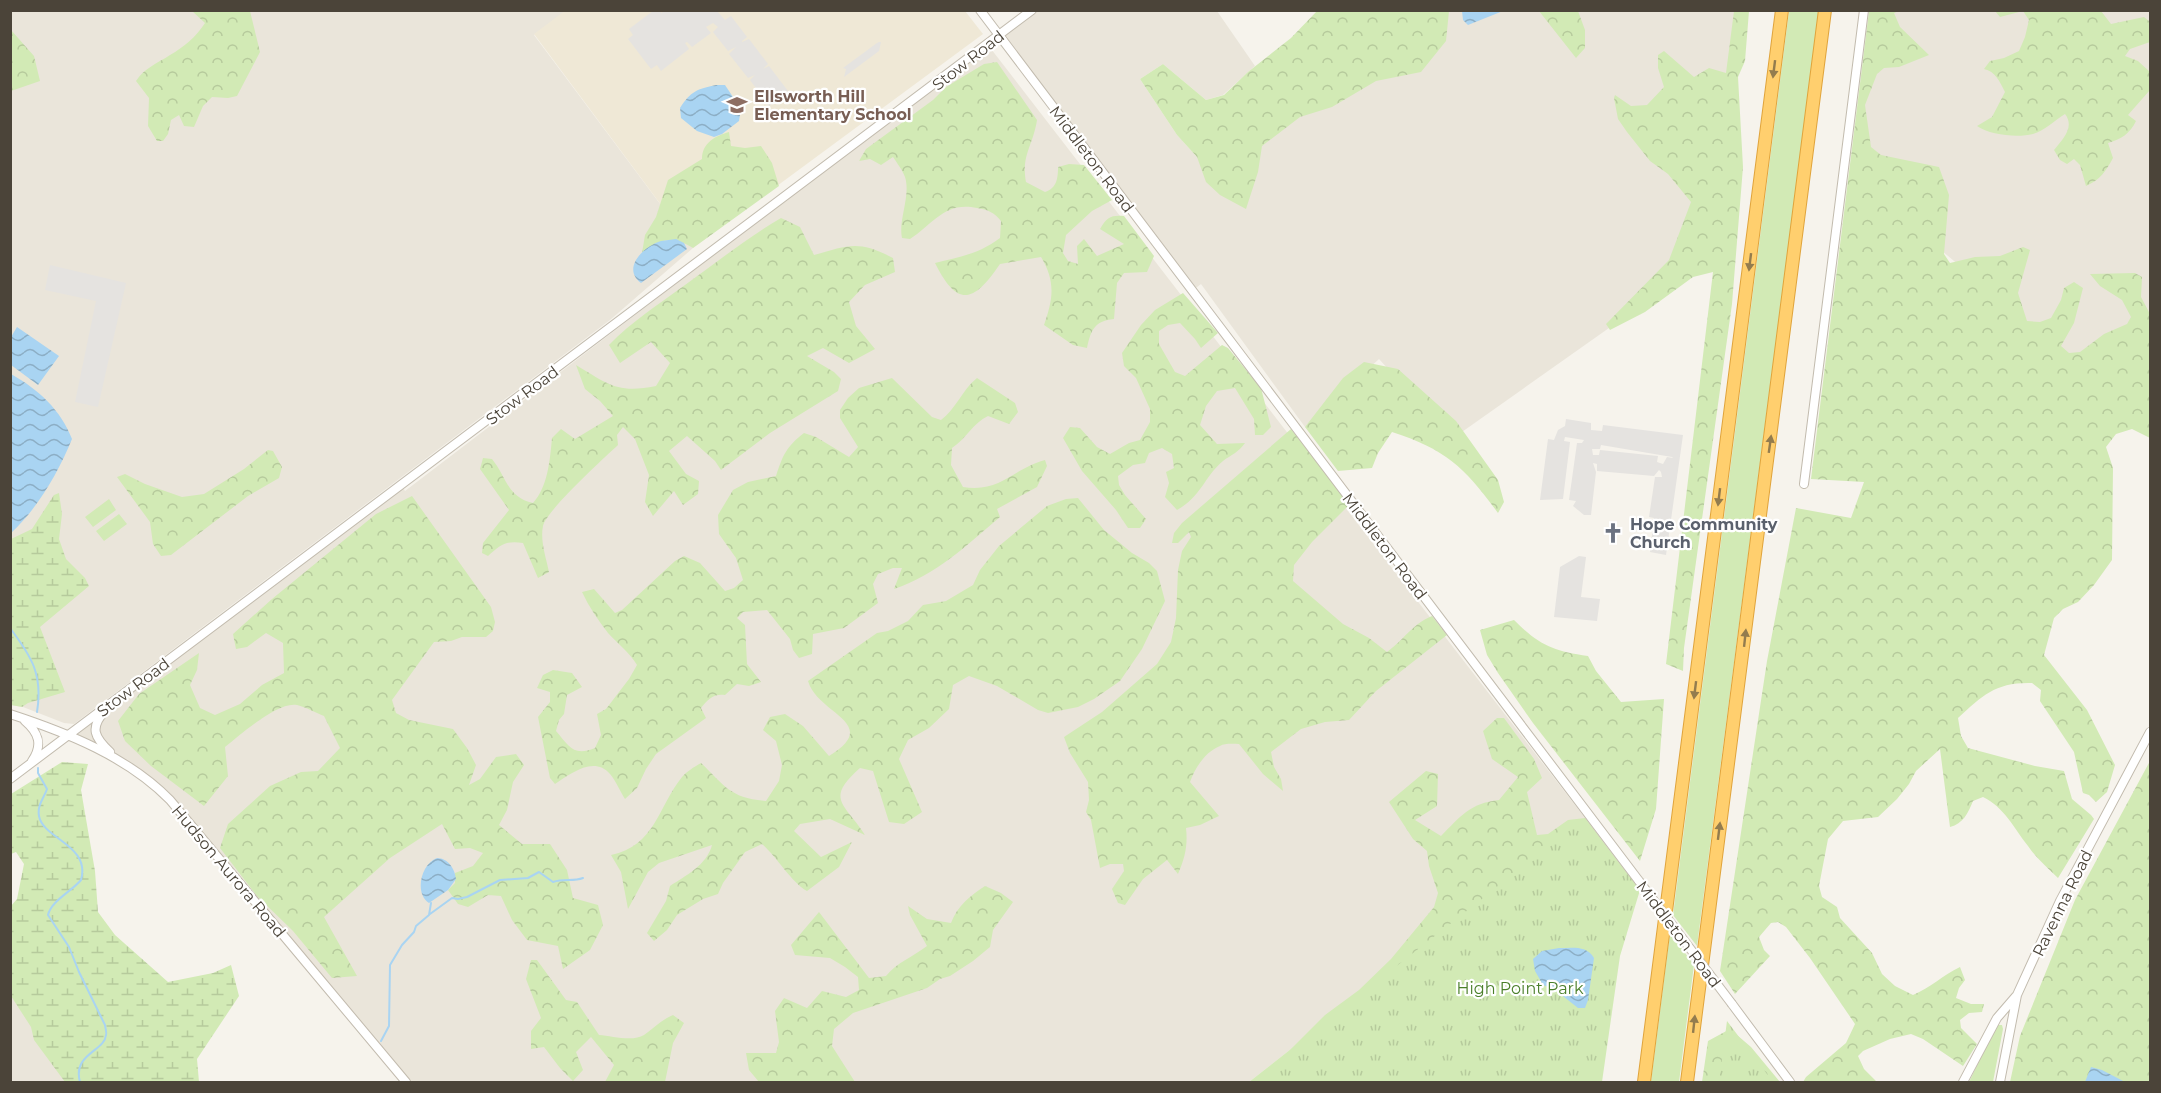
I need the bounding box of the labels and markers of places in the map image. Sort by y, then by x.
place label: Ellsworth Hill Elementary School [754,87,912,124]
school or university icon: Ellsworth Hill Elementary School [725,93,749,117]
place label: Hope Community Church [1630,515,1778,552]
church icon: Hope Community Church [1601,521,1625,545]

